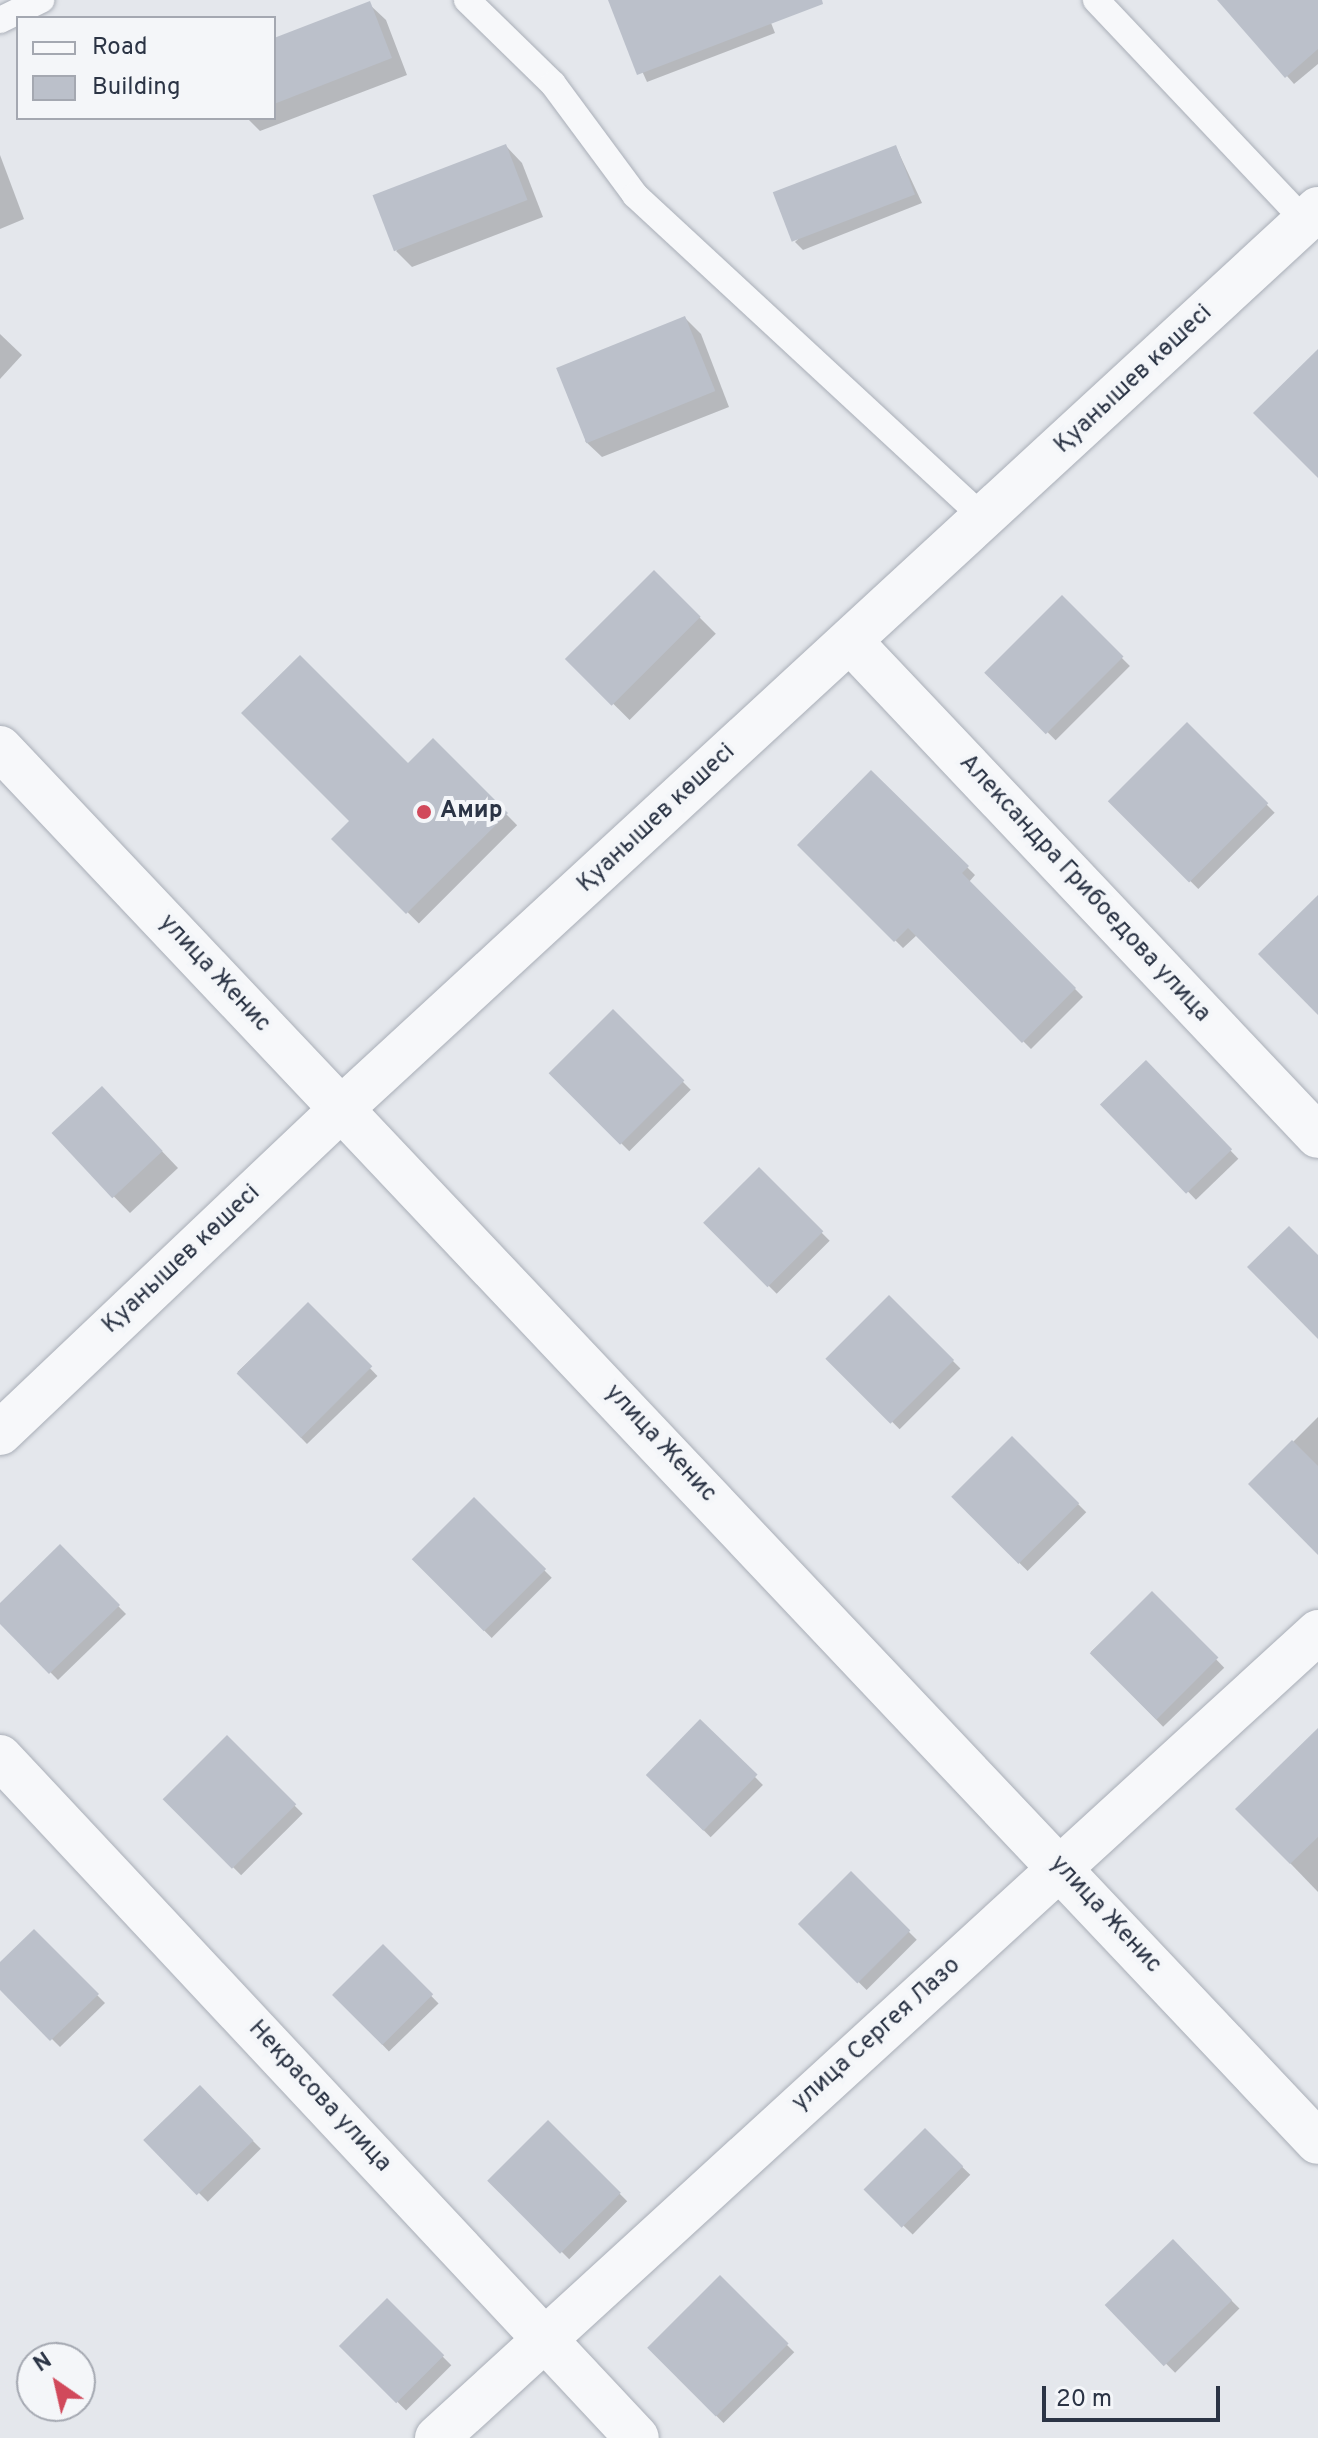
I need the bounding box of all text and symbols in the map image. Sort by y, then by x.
legend [16,16,276,120]
text: Road [92,33,148,63]
text: Building [92,73,181,103]
street label: Қуанышев көшесі [1049,300,1219,460]
street label: Қуанышев көшесі [572,739,742,899]
street label: Александра Грибоедова улица [952,749,1216,1029]
place label: Амир [440,798,503,826]
marker: Амир [415,803,433,821]
street label: улица Женис [152,909,276,1039]
street label: Қуанышев көшесі [97,1180,267,1340]
street label: улица Женис [598,1379,722,1509]
street label: улица Женис [1043,1850,1167,1980]
street label: улица Сергея Лазо [787,1952,967,2118]
street label: Некрасова улица [241,2015,397,2179]
north arrow [16,2342,96,2422]
text: N [29,2348,58,2379]
scale bar [1046,2370,1224,2420]
text: 20 m [1056,2385,1112,2415]

